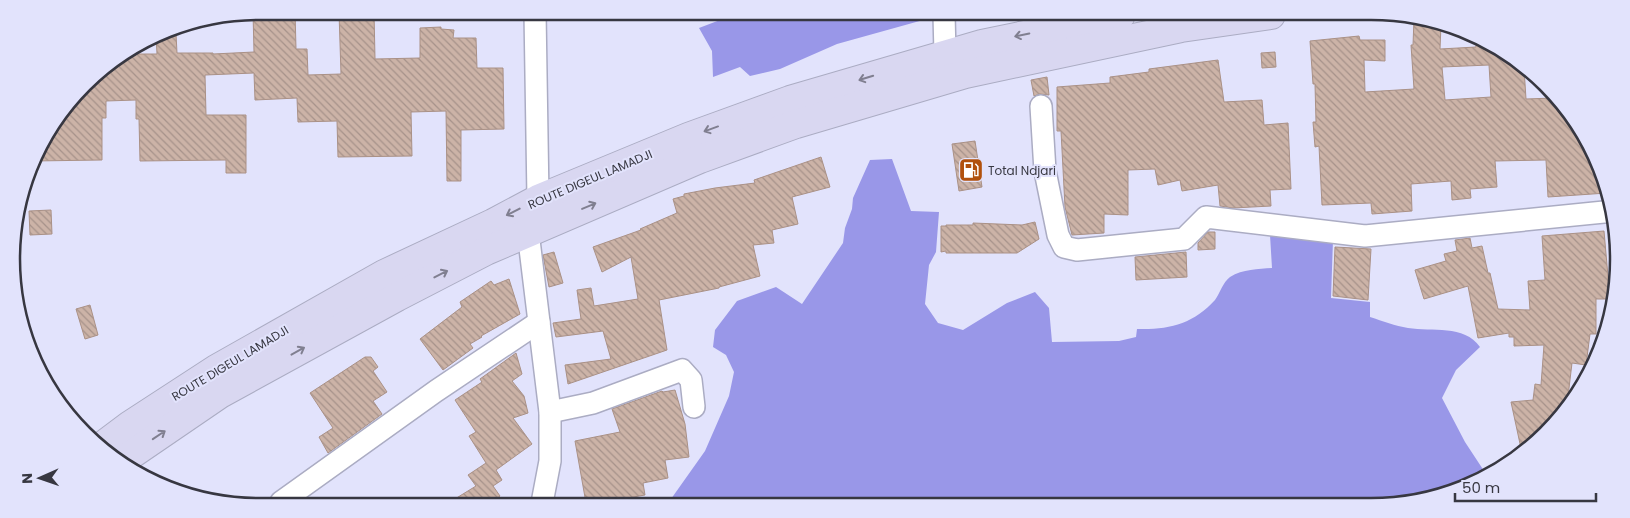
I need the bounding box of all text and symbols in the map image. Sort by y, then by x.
one-way arrow [1015,31,1031,40]
one-way arrow [858,73,874,83]
one-way arrow [704,125,720,134]
street label: ROUTE DIGEUL LAMADJI [525,145,655,213]
fuel station icon: Total Ndjari [958,157,984,183]
place label: Total Ndjari [988,162,1056,179]
one-way arrow [581,201,596,211]
one-way arrow [506,207,521,217]
one-way arrow [434,269,449,279]
street label: ROUTE DIGEUL LAMADJI [168,321,292,405]
one-way arrow [291,346,306,356]
one-way arrow [152,430,166,440]
north arrow [15,453,65,503]
scale bar [1455,470,1596,502]
text: N [17,473,37,484]
text: 50 m [1462,477,1500,498]

